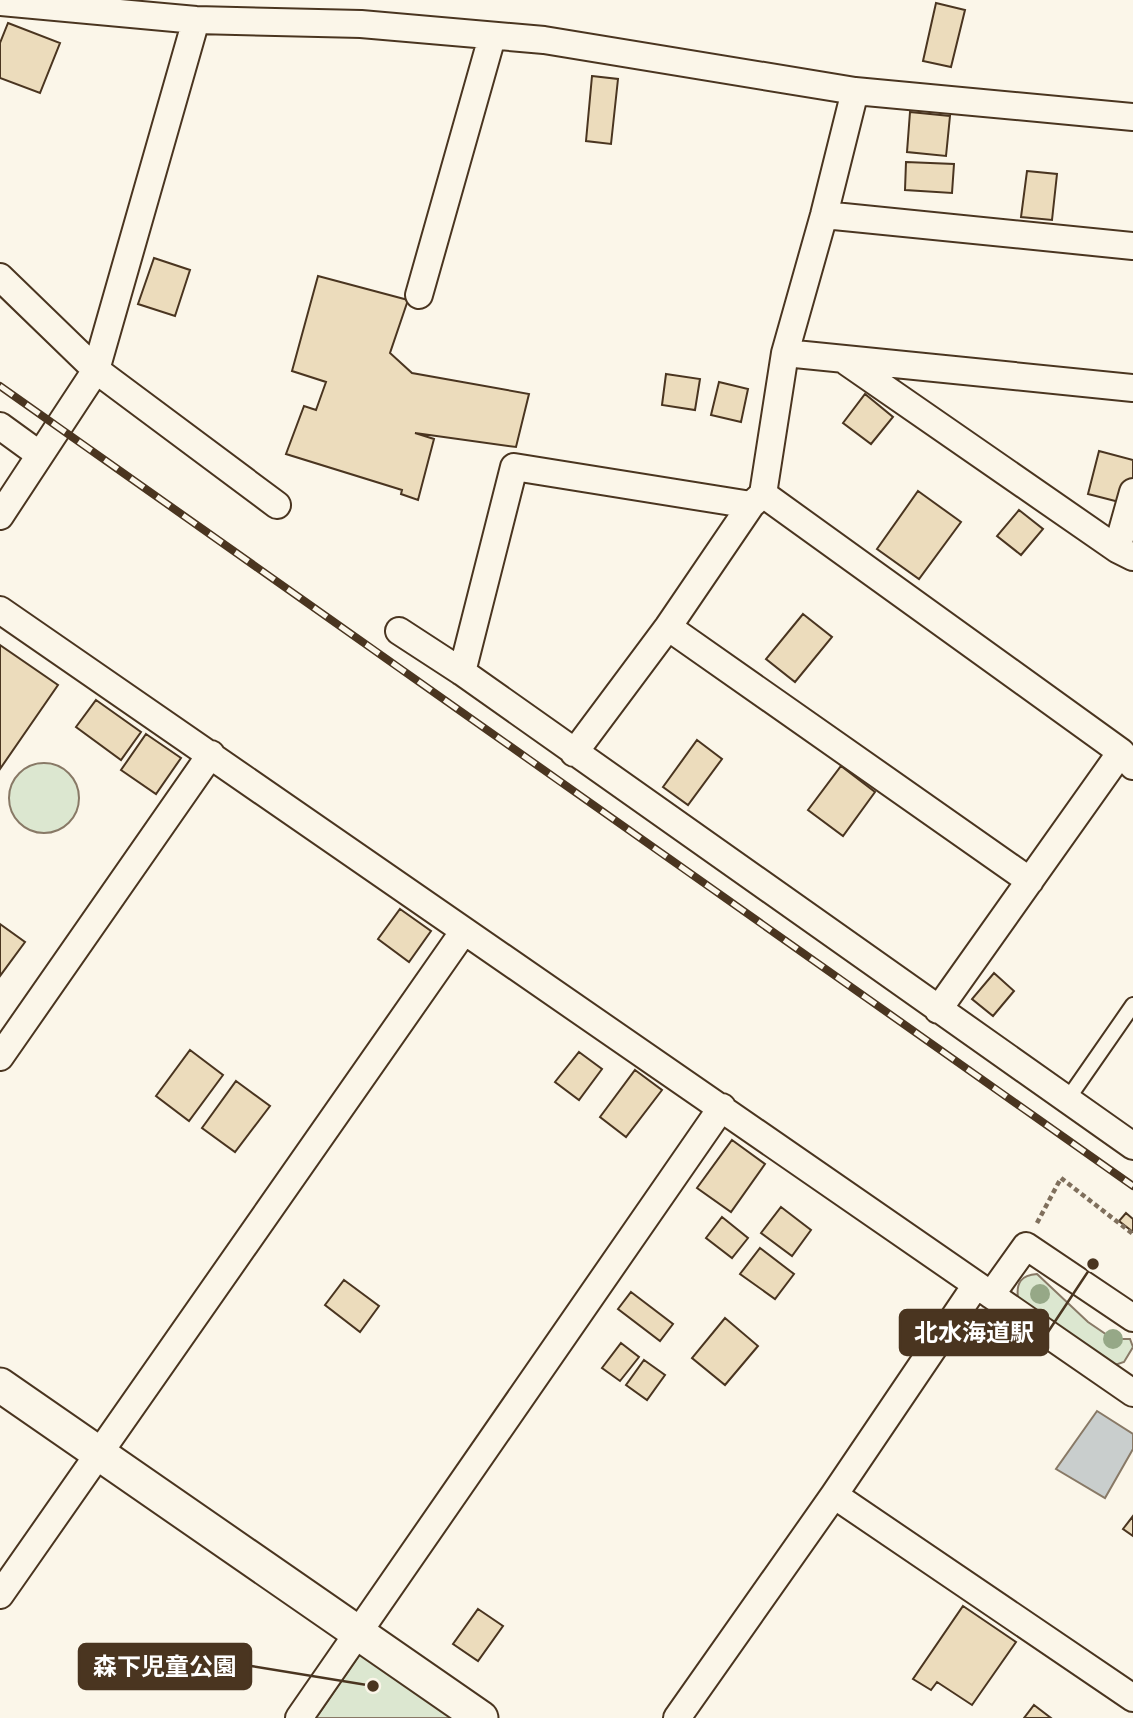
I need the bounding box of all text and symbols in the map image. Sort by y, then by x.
callout: 北水海道駅 [900,1310,1048,1355]
text: 北水海道駅 [914,1318,1034,1347]
callout: 森下児童公園 [79,1644,251,1689]
text: 森下児童公園 [93,1652,237,1681]

